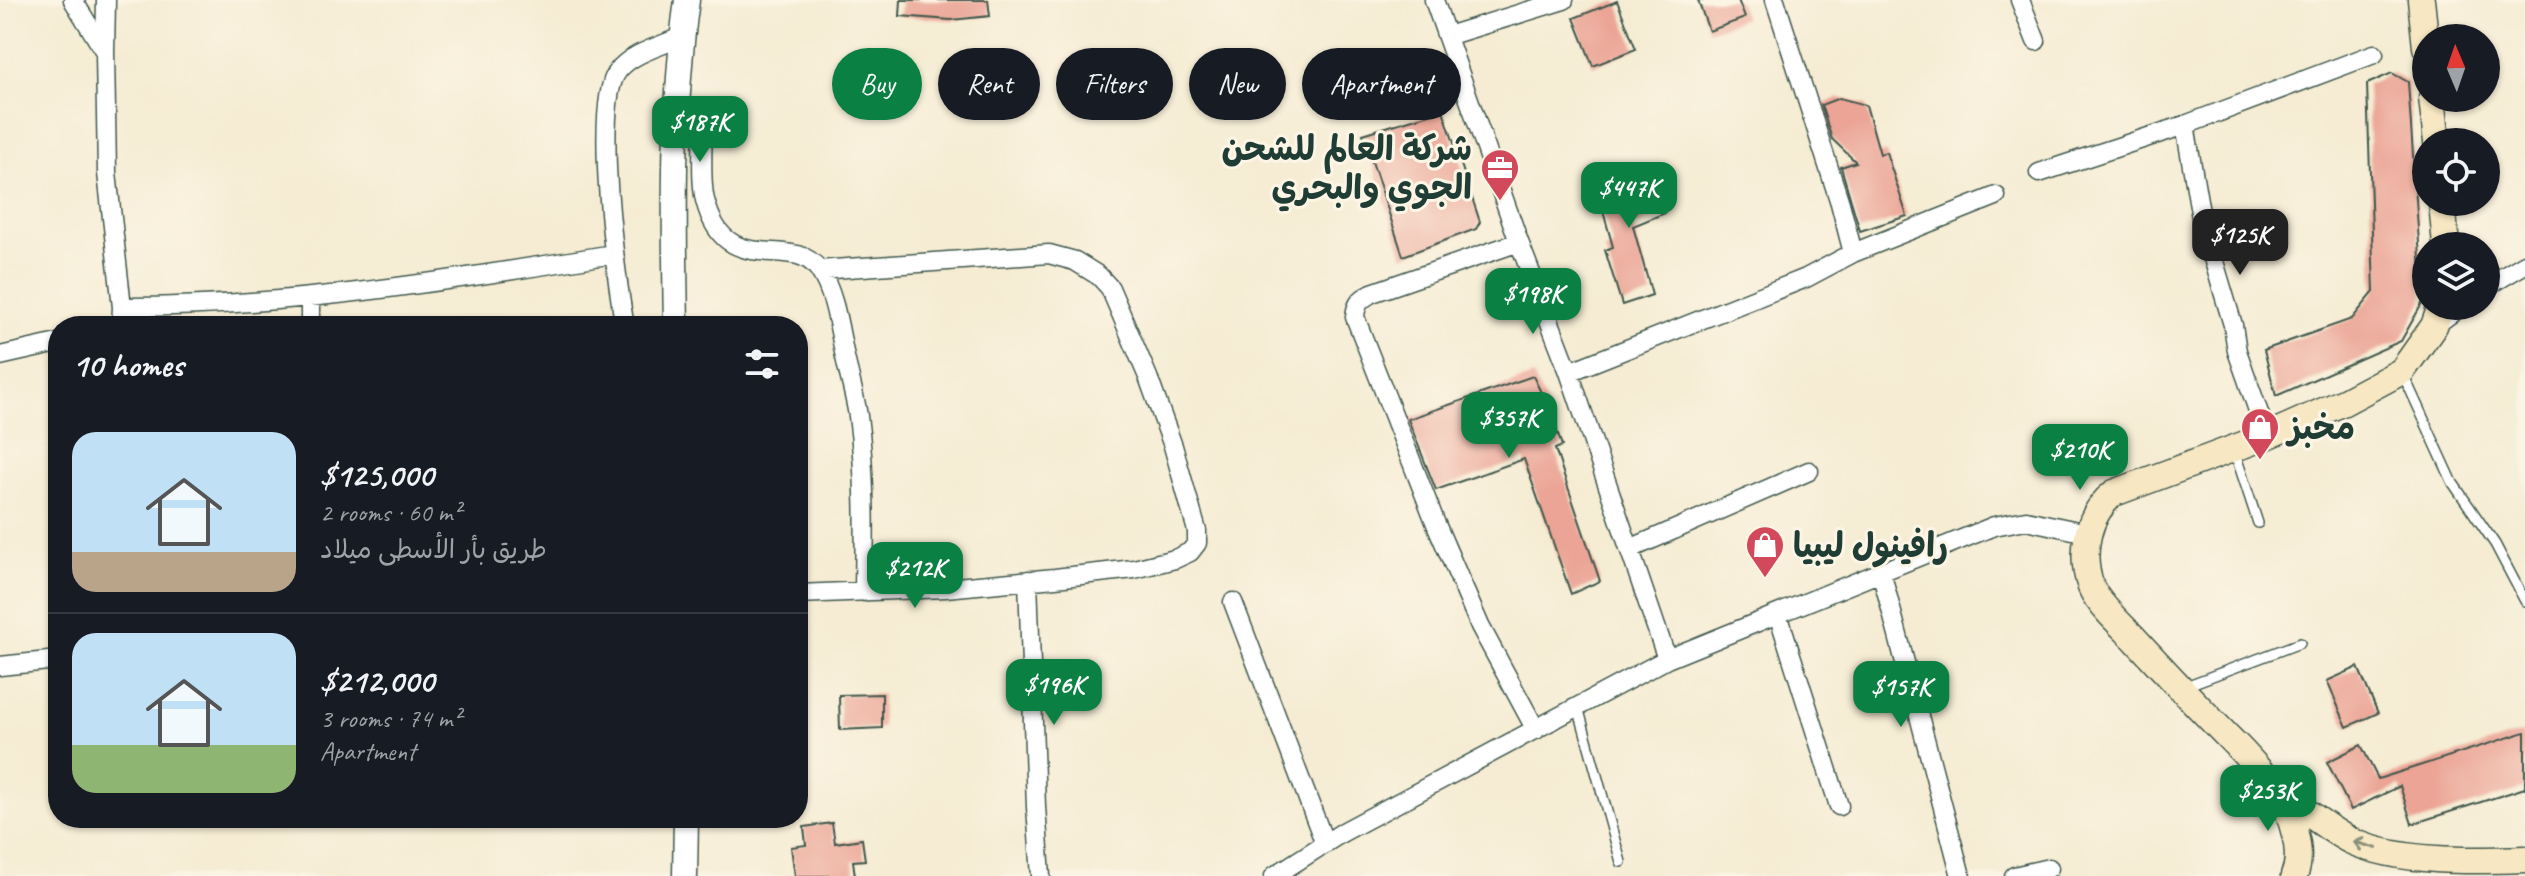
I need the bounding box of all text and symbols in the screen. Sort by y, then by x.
north arrow [2412,24,2500,112]
map controls [2412,24,2500,320]
chip: Buy [832,48,922,120]
chip: Rent [938,48,1040,120]
chip: Filters [1056,48,1173,120]
chip: New [1189,48,1286,120]
chip: Apartment [1302,48,1461,120]
pin: $187K [644,96,756,164]
text: $187K [670,105,730,138]
place label: شركة العالم للشحن الجوي والبحري [1222,127,1472,212]
button: locate [2412,128,2500,216]
office icon: شركة العالم للشحن الجوي والبحري [1479,147,1521,202]
pin: $447K [1573,162,1685,230]
text: $447K [1599,171,1659,204]
pin: $125K [2184,209,2296,277]
text: $125K [2210,218,2270,251]
button: layers [2412,232,2500,320]
pin: $198K [1477,268,1589,336]
text: $198K [1503,277,1563,310]
icon: filters [740,342,784,386]
text: 10 homes [72,343,183,386]
pin: $357K [1453,392,1565,460]
text: $357K [1479,401,1539,434]
shop icon: مخبز [2239,406,2281,461]
place label: مخبز [2285,406,2355,449]
pin: $210K [2024,424,2136,492]
text: $210K [2050,433,2110,466]
text: $125,000 [320,453,433,496]
icon: home [136,464,232,560]
text: 2 rooms · 60 m² [320,496,461,529]
shop icon: رافينول ليبيا [1744,524,1786,579]
place label: رافينول ليبيا [1793,524,1948,568]
text: طريق بأر الأسطى ميلاد [320,533,547,566]
pin: $212K [859,542,971,610]
text: $212K [885,551,945,584]
text: $212,000 [320,659,434,702]
pin: $196K [998,659,1110,727]
pin: $157K [1845,661,1957,729]
icon: home [136,665,232,761]
text: $196K [1024,668,1084,701]
text: $157K [1871,670,1931,703]
text: 3 rooms · 74 m² [320,702,461,735]
text: Apartment [320,735,416,768]
pin: $253K [2212,765,2324,833]
text: $253K [2238,774,2298,807]
one-way arrow [2352,836,2378,851]

